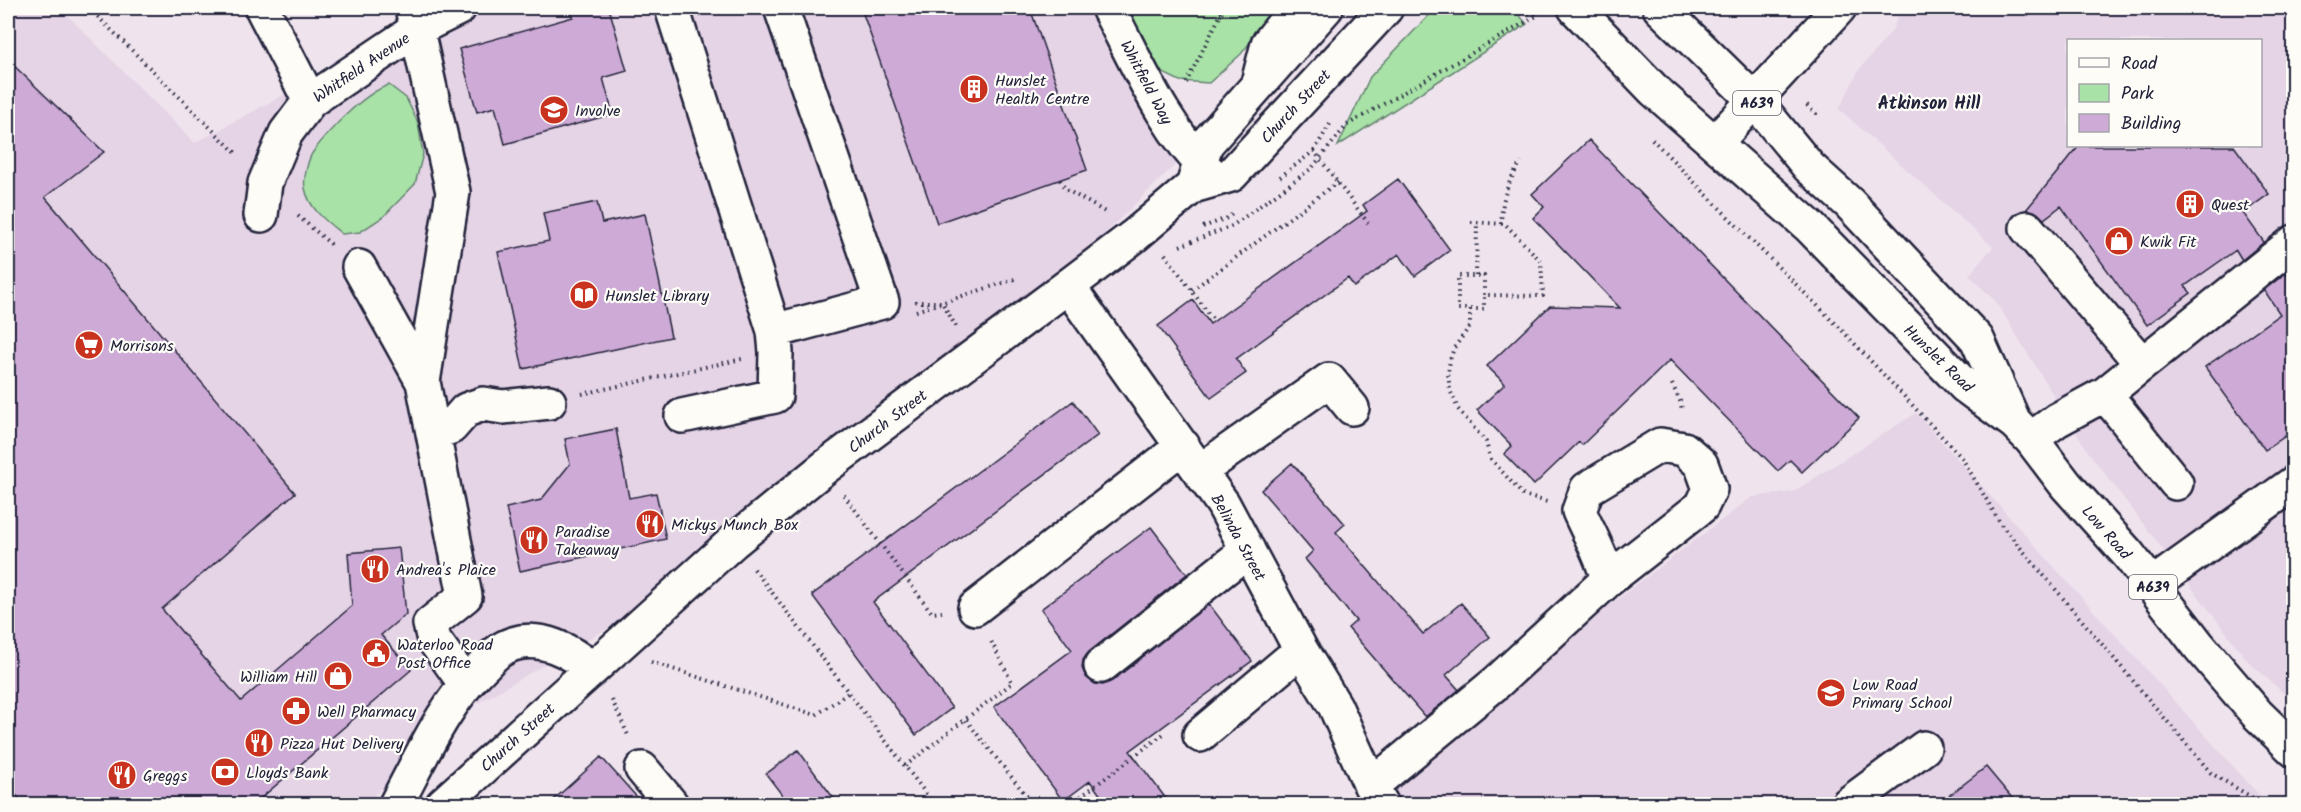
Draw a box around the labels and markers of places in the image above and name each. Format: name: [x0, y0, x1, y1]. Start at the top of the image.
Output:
place label: Hunslet Health Centre: [995, 69, 1090, 112]
building icon: Hunslet Health Centre: [958, 73, 990, 105]
school or university icon: Involve: [538, 94, 570, 126]
place label: Involve: [575, 99, 620, 124]
building icon: Quest: [2174, 188, 2206, 220]
place label: Quest: [2211, 193, 2250, 218]
shop icon: Kwik Fit: [2103, 225, 2135, 257]
place label: Kwik Fit: [2140, 230, 2197, 255]
library icon: Hunslet Library: [568, 279, 600, 311]
place label: Hunslet Library: [605, 284, 710, 309]
supermarket icon: Morrisons: [73, 329, 105, 361]
place label: Morrisons: [110, 334, 174, 359]
restaurant icon: Mickys Munch Box: [634, 508, 666, 540]
place label: Mickys Munch Box: [671, 513, 799, 538]
place label: Paradise Takeaway: [555, 520, 620, 563]
restaurant icon: Paradise Takeaway: [518, 524, 550, 556]
restaurant icon: Andrea's Plaice: [359, 553, 391, 585]
place label: Andrea's Plaice: [396, 558, 496, 583]
place label: Waterloo Road Post Office: [397, 633, 494, 676]
public building icon: Waterloo Road Post Office: [360, 637, 392, 669]
shop icon: William Hill: [322, 660, 354, 692]
place label: William Hill: [240, 665, 317, 690]
place label: Low Road Primary School: [1852, 673, 1952, 716]
school or university icon: Low Road Primary School: [1815, 677, 1847, 709]
pharmacy icon: Well Pharmacy: [280, 695, 312, 727]
place label: Well Pharmacy: [317, 700, 416, 725]
restaurant icon: Pizza Hut Delivery: [243, 727, 275, 759]
place label: Pizza Hut Delivery: [280, 732, 404, 757]
bank icon: Lloyds Bank: [209, 756, 241, 788]
restaurant icon: Greggs: [106, 759, 138, 791]
place label: Lloyds Bank: [246, 761, 329, 786]
place label: Greggs: [143, 764, 187, 789]

